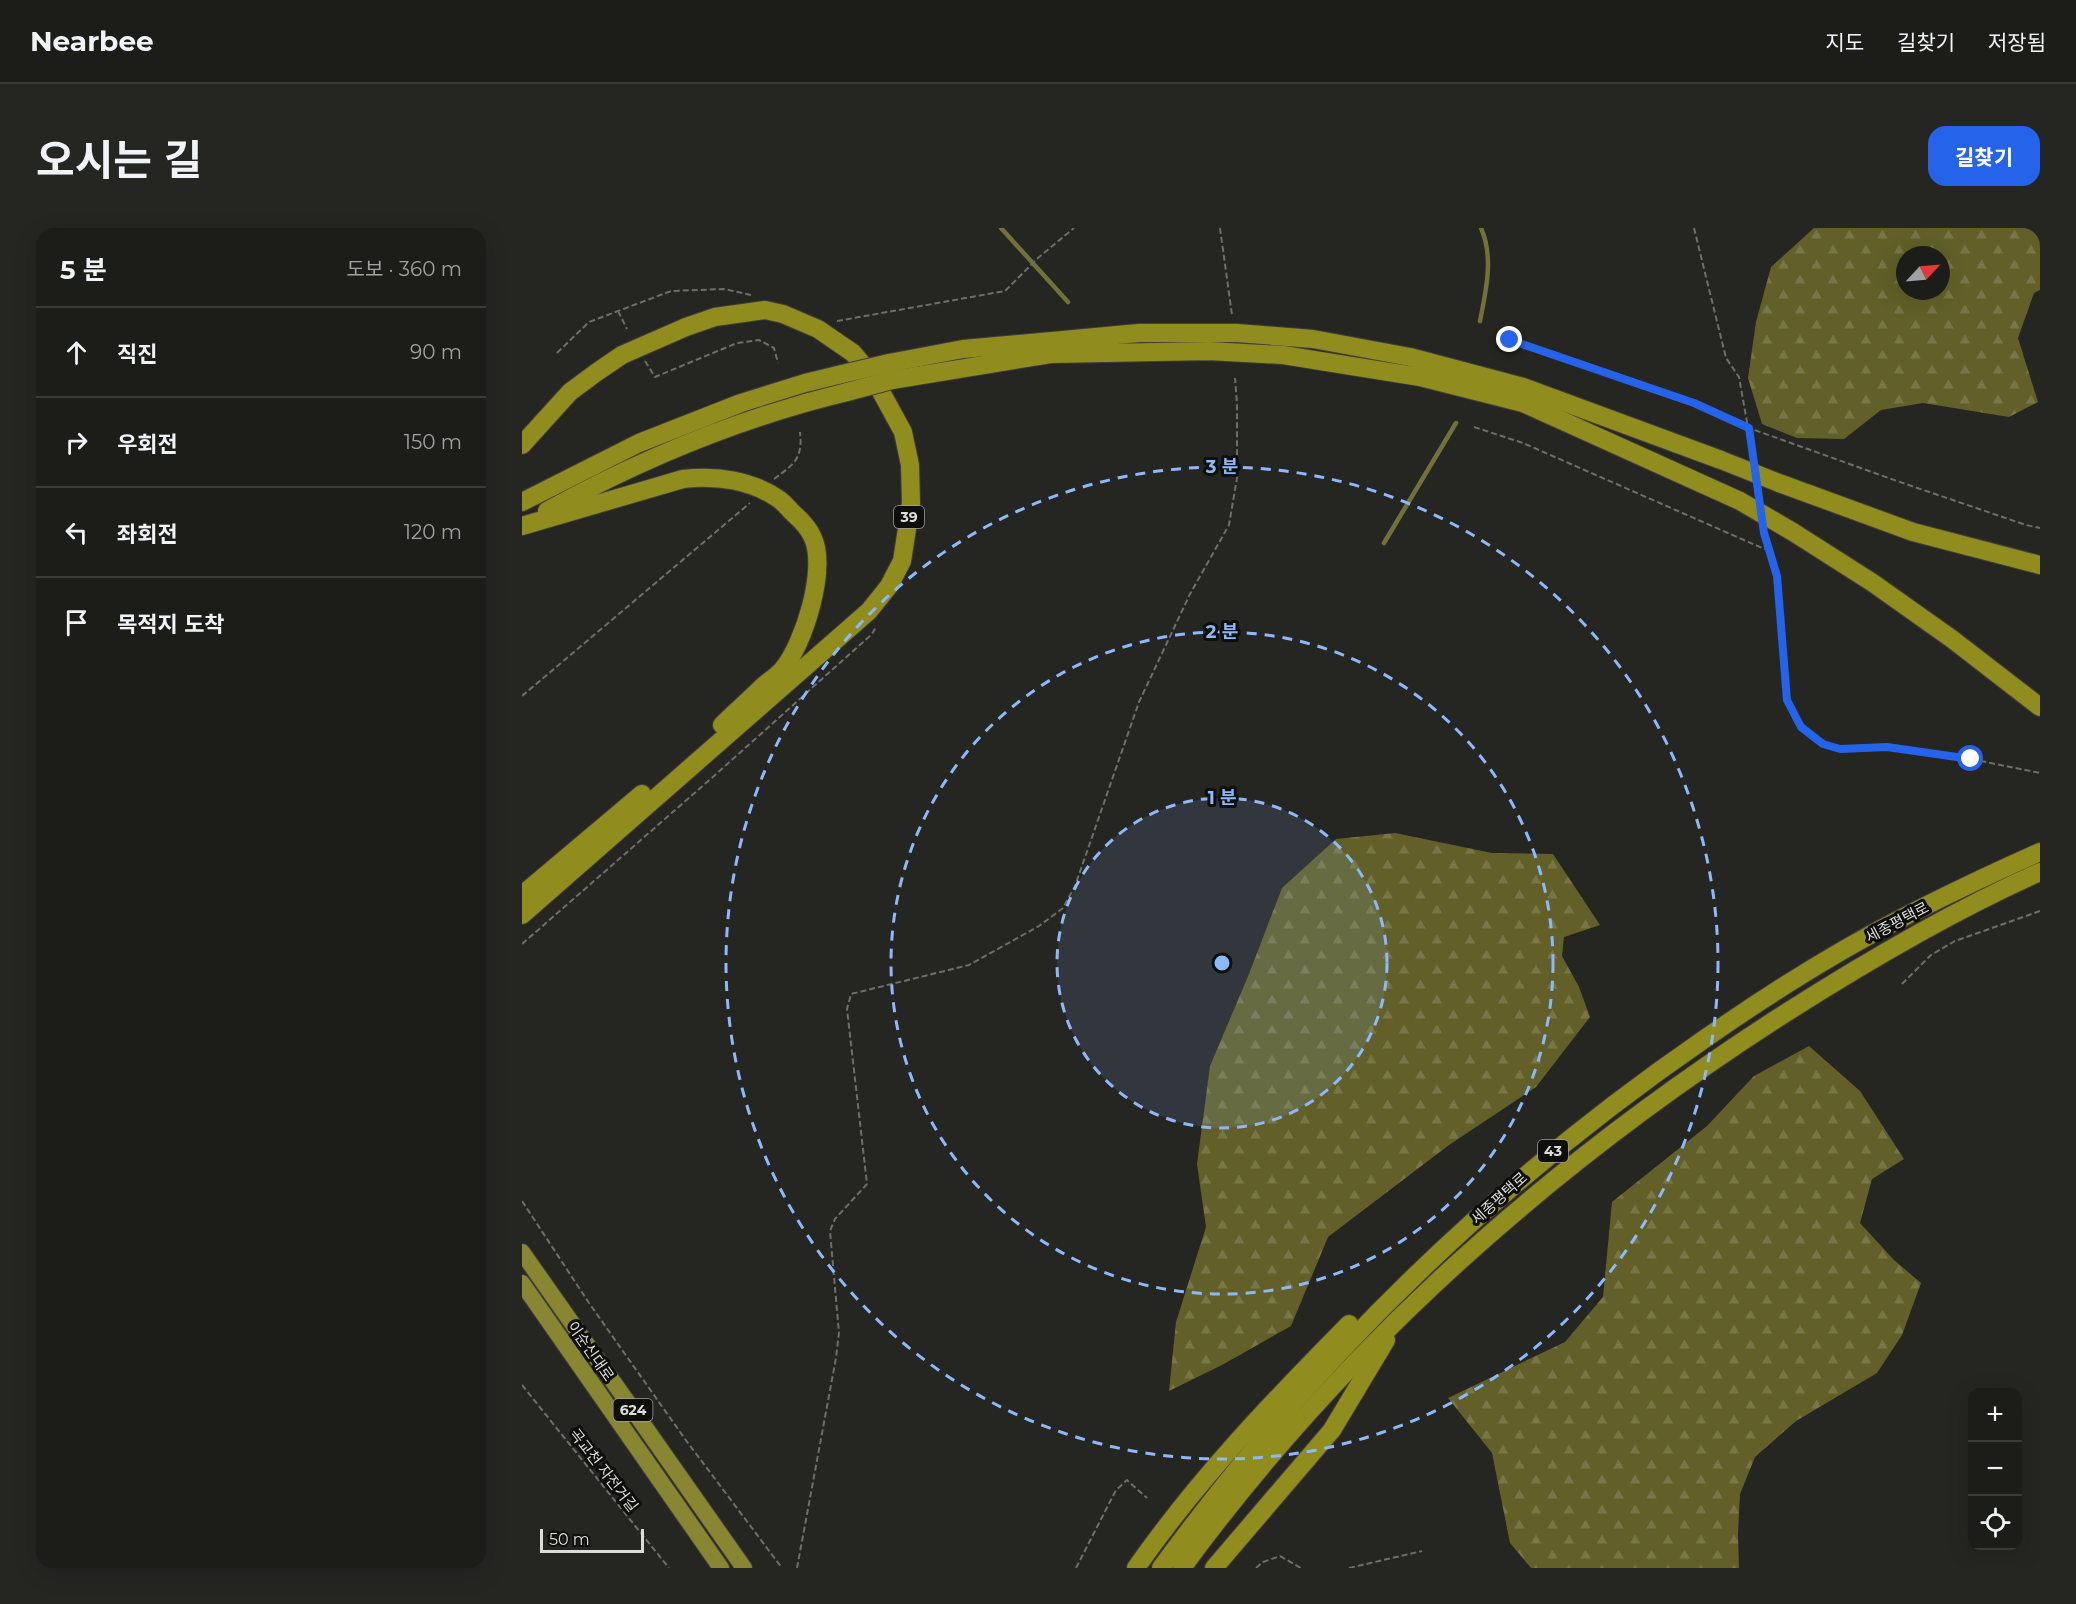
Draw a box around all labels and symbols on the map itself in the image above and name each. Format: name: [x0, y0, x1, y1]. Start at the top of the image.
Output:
north arrow: [1896, 246, 1950, 300]
route end: [1496, 326, 1522, 352]
text: 3 분: [1205, 456, 1239, 478]
road number: 39: [894, 506, 924, 528]
text: 2 분: [1206, 621, 1239, 643]
route start: [1957, 745, 1983, 771]
text: 1 분: [1208, 787, 1237, 809]
street label: 세종평택로: [1862, 897, 1932, 947]
centre of rings: [1212, 953, 1232, 973]
road number: 43: [1538, 1140, 1568, 1162]
street label: 세종평택로: [1467, 1168, 1531, 1228]
street label: 이순신대로: [563, 1317, 619, 1385]
road number: 624: [614, 1399, 652, 1421]
street label: 곡교천 자전거길: [566, 1425, 642, 1515]
scale bar: [540, 1526, 644, 1554]

